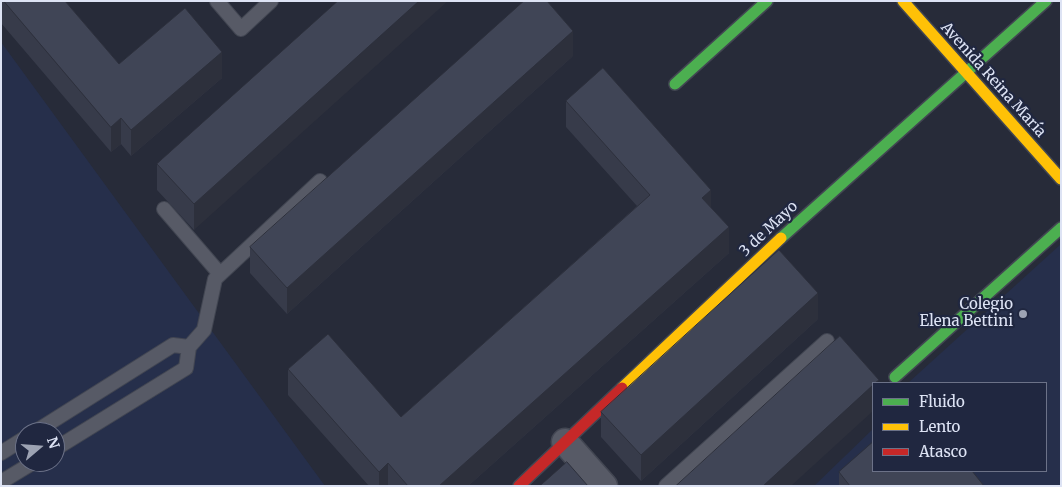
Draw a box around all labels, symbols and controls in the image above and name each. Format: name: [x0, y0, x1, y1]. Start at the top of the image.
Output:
street label: Avenida Reina María: [937, 19, 1049, 141]
street label: 3 de Mayo: [736, 198, 802, 260]
place label: Colegio Elena Bettini: [919, 296, 1013, 331]
marker: Colegio Elena Bettini: [1017, 308, 1029, 320]
legend: [872, 382, 1047, 472]
text: Fluido: [919, 392, 965, 411]
text: Lento: [919, 417, 960, 436]
north arrow: [15, 422, 65, 472]
text: N: [43, 435, 64, 451]
text: Atasco: [919, 442, 967, 461]

